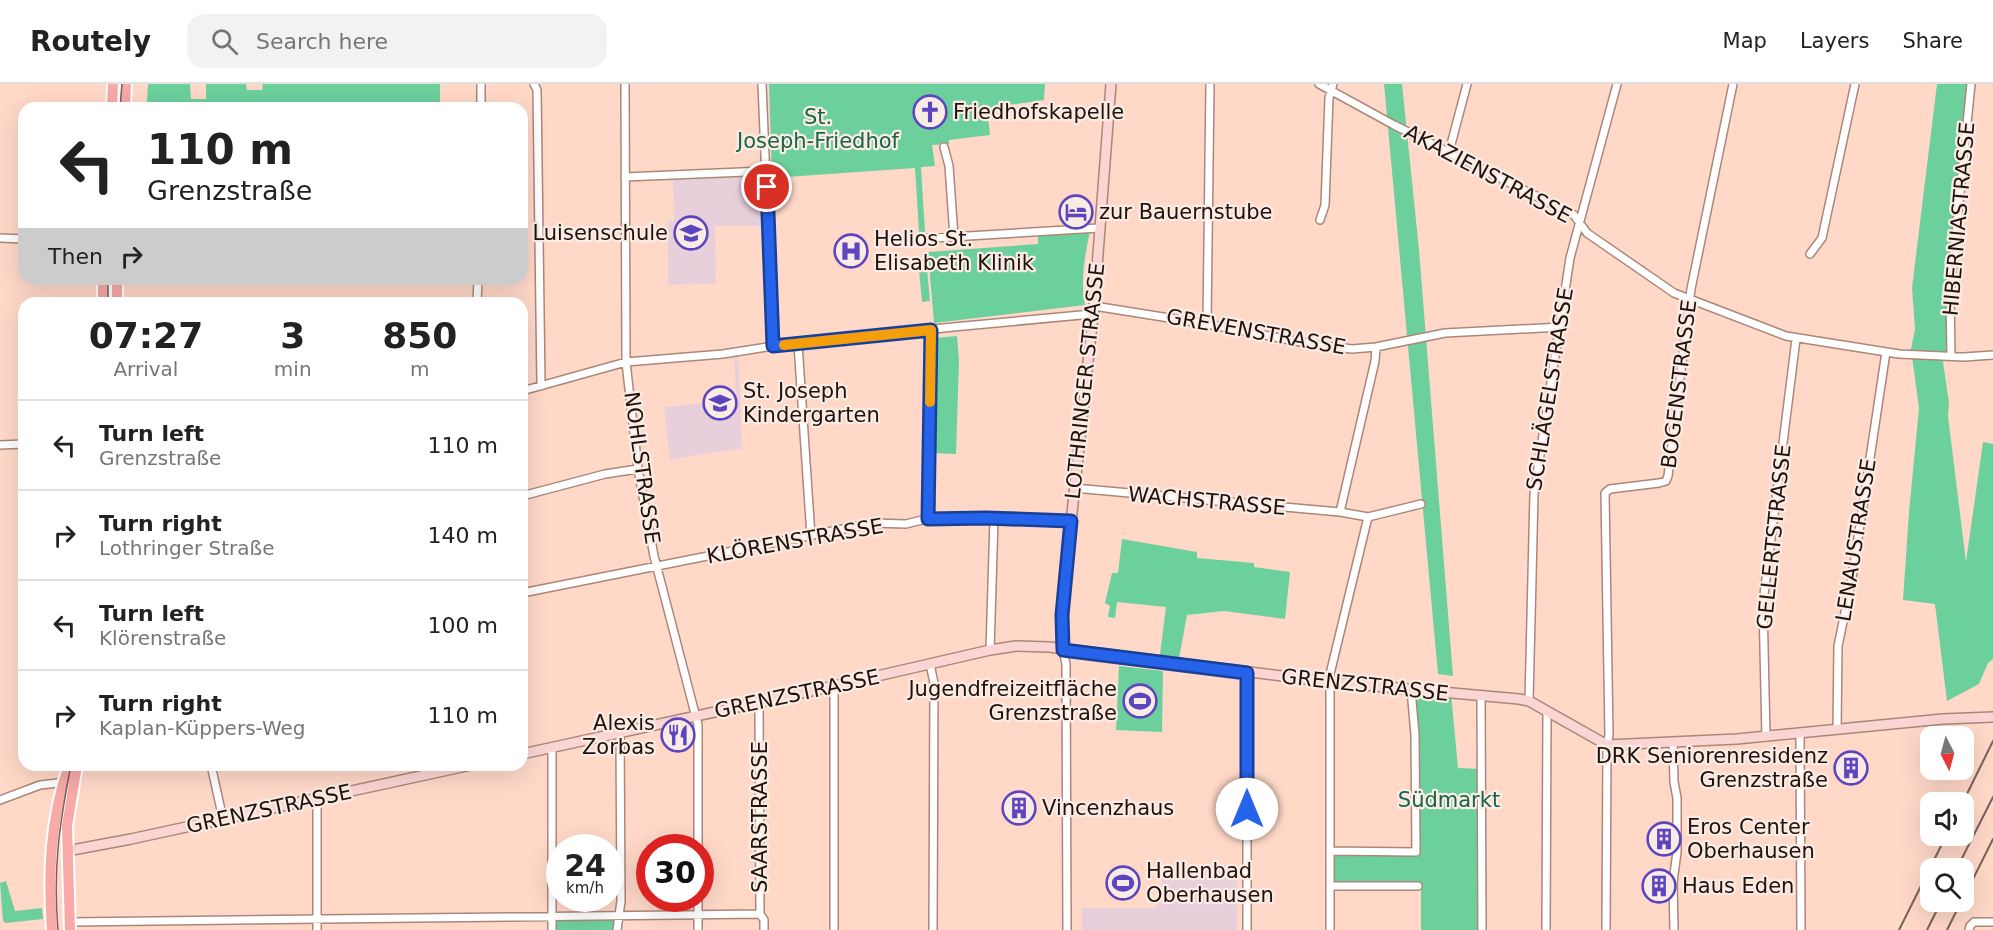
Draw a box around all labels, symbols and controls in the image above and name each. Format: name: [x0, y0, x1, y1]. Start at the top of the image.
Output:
search box: [187, 14, 607, 68]
text: Routely: [30, 25, 151, 58]
icon: search: [208, 25, 241, 58]
text: Search here: [256, 29, 388, 54]
text: Map: [1723, 29, 1767, 53]
text: Layers: [1800, 29, 1869, 53]
text: Share: [1902, 29, 1963, 53]
church icon: Friedhofskapelle: [912, 94, 948, 130]
place label: Friedhofskapelle: [953, 100, 1124, 124]
park label: St. Joseph-Friedhof: [735, 105, 900, 153]
street label: AKAZIENSTRASSE: [1400, 120, 1576, 228]
street label: HIBERNIASTRASSE: [1939, 121, 1979, 317]
text: 110 m: [147, 125, 293, 174]
icon: left: [48, 126, 126, 204]
pin: [741, 161, 792, 212]
icon: arrive: [750, 170, 783, 203]
text: Grenzstraße: [147, 175, 312, 206]
hotel icon: zur Bauernstube: [1058, 194, 1094, 230]
place label: zur Bauernstube: [1099, 200, 1272, 224]
school or university icon: Luisenschule: [673, 215, 709, 251]
place label: Luisenschule: [532, 221, 668, 245]
place label: Helios St. Elisabeth Klinik: [874, 227, 1035, 275]
hospital icon: Helios St. Elisabeth Klinik: [833, 233, 869, 269]
icon: right: [115, 240, 148, 273]
text: Then: [48, 244, 103, 269]
street label: LOTHRINGER STRASSE: [1061, 262, 1109, 500]
street label: SCHLÄGELSTRASSE: [1521, 286, 1578, 492]
street label: BOGENSTRASSE: [1657, 298, 1701, 470]
street label: GREVENSTRASSE: [1164, 304, 1348, 360]
text: 07:27: [89, 315, 203, 356]
text: 3: [280, 315, 305, 356]
text: 850: [382, 315, 457, 356]
text: Arrival: [113, 357, 178, 381]
text: min: [274, 357, 312, 381]
text: m: [410, 357, 430, 381]
place label: St. Joseph Kindergarten: [743, 379, 880, 427]
school or university icon: St. Joseph Kindergarten: [702, 385, 738, 421]
street label: NOHLSTRASSE: [619, 390, 665, 546]
text: Turn left: [99, 421, 204, 446]
icon: left: [48, 429, 81, 462]
text: 110 m: [428, 433, 498, 458]
street label: GELLERTSTRASSE: [1752, 443, 1796, 631]
text: Grenzstraße: [99, 446, 221, 470]
street label: LENAUSTRASSE: [1831, 457, 1881, 623]
street label: WACHSTRASSE: [1127, 482, 1287, 520]
text: Turn right: [99, 511, 222, 536]
street label: KLÖRENSTRASSE: [705, 513, 885, 568]
icon: right: [48, 519, 81, 552]
text: 140 m: [428, 523, 498, 548]
text: Lothringer Straße: [99, 536, 275, 560]
text: Turn left: [99, 601, 204, 626]
icon: left: [48, 609, 81, 642]
text: 100 m: [428, 613, 498, 638]
text: Klörenstraße: [99, 626, 226, 650]
street label: GRENZSTRASSE: [1280, 664, 1450, 706]
street label: GRENZSTRASSE: [712, 665, 882, 723]
place label: Jugendfreizeitfläche Grenzstraße: [906, 677, 1117, 725]
sports icon: Jugendfreizeitfläche Grenzstraße: [1122, 683, 1158, 719]
text: Turn right: [99, 691, 222, 716]
icon: right: [48, 699, 81, 732]
text: 110 m: [428, 703, 498, 728]
place label: Alexis Zorbas: [582, 711, 655, 759]
text: Kaplan-Küppers-Weg: [99, 716, 306, 740]
restaurant icon: Alexis Zorbas: [660, 717, 696, 753]
north arrow: [1920, 726, 1974, 780]
map controls: [1920, 726, 1974, 912]
street label: SAARSTRASSE: [748, 741, 772, 893]
place label: DRK Seniorenresidenz Grenzstraße: [1596, 744, 1828, 792]
building icon: DRK Seniorenresidenz Grenzstraße: [1833, 750, 1869, 786]
position arrow: [1215, 777, 1279, 841]
street label: GRENZSTRASSE: [184, 780, 354, 838]
park label: Südmarkt: [1398, 788, 1500, 812]
building icon: Vincenzhaus: [1001, 790, 1037, 826]
button: sound: [1920, 792, 1974, 846]
place label: Vincenzhaus: [1042, 796, 1174, 820]
place label: Eros Center Oberhausen: [1687, 815, 1815, 863]
building icon: Eros Center Oberhausen: [1646, 821, 1682, 857]
speed limit sign: 30: [636, 834, 714, 912]
text: 24: [564, 848, 606, 883]
button: search: [1920, 858, 1974, 912]
place label: Hallenbad Oberhausen: [1146, 859, 1274, 907]
sports icon: Hallenbad Oberhausen: [1105, 865, 1141, 901]
building icon: Haus Eden: [1641, 868, 1677, 904]
place label: Haus Eden: [1682, 874, 1794, 898]
text: km/h: [566, 879, 604, 897]

